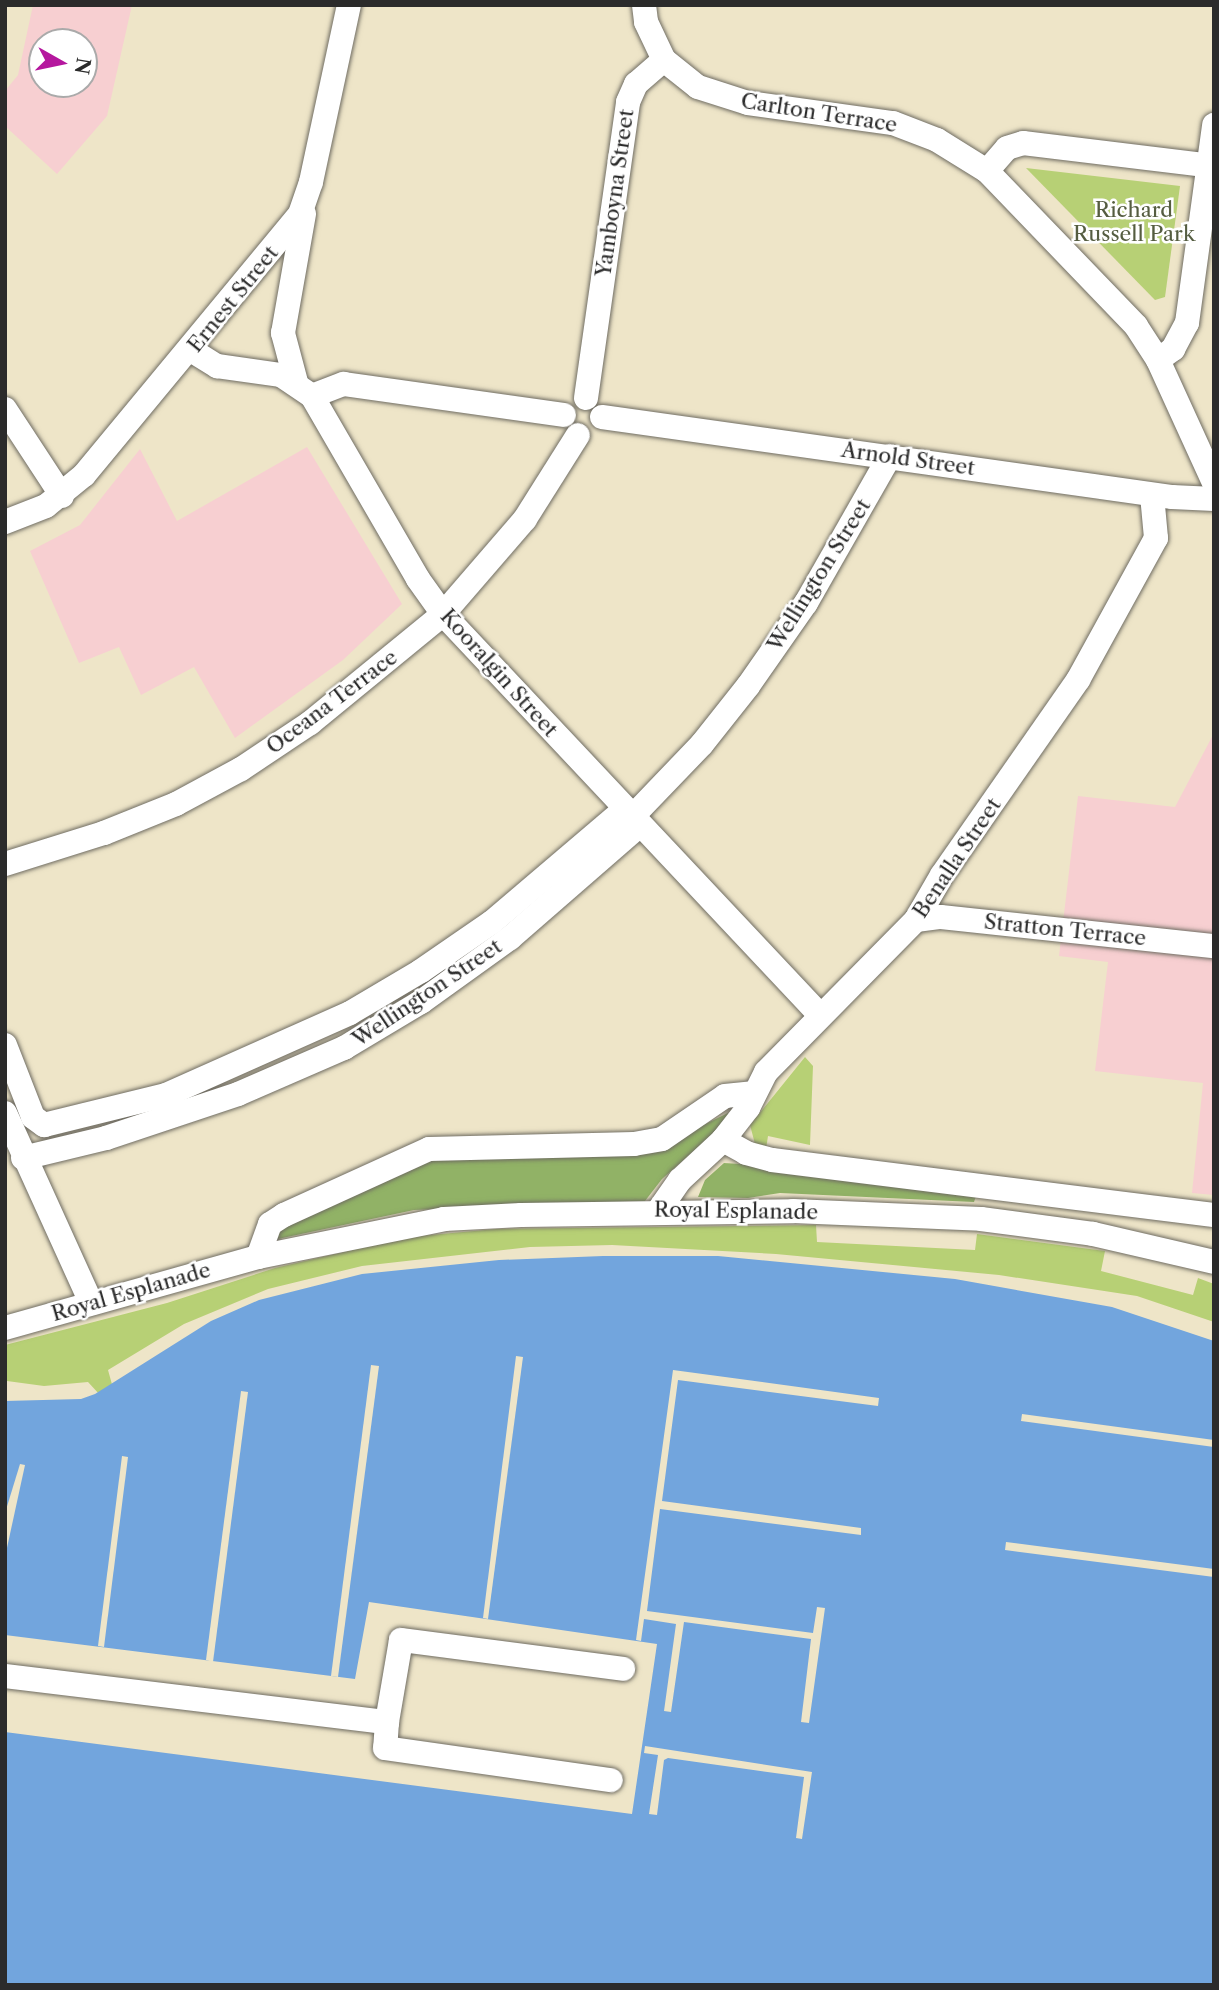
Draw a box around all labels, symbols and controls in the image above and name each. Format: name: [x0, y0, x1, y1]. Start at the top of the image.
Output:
north arrow: [28, 28, 98, 98]
text: N: [70, 56, 95, 76]
street label: Carlton Terrace: [739, 88, 899, 138]
street label: Yamboyna Street: [591, 107, 639, 279]
park label: Richard Russell Park: [1073, 197, 1195, 247]
street label: Ernest Street: [182, 241, 284, 357]
street label: Arnold Street: [840, 437, 976, 481]
street label: Wellington Street: [762, 494, 876, 656]
street label: Kooralgin Street: [435, 604, 563, 742]
street label: Oceana Terrace: [261, 644, 403, 760]
street label: Benalla Street: [908, 793, 1006, 923]
street label: Stratton Terrace: [983, 909, 1147, 951]
street label: Wellington Street: [348, 934, 506, 1052]
street label: Royal Esplanade: [654, 1197, 818, 1225]
street label: Royal Esplanade: [49, 1257, 213, 1327]

